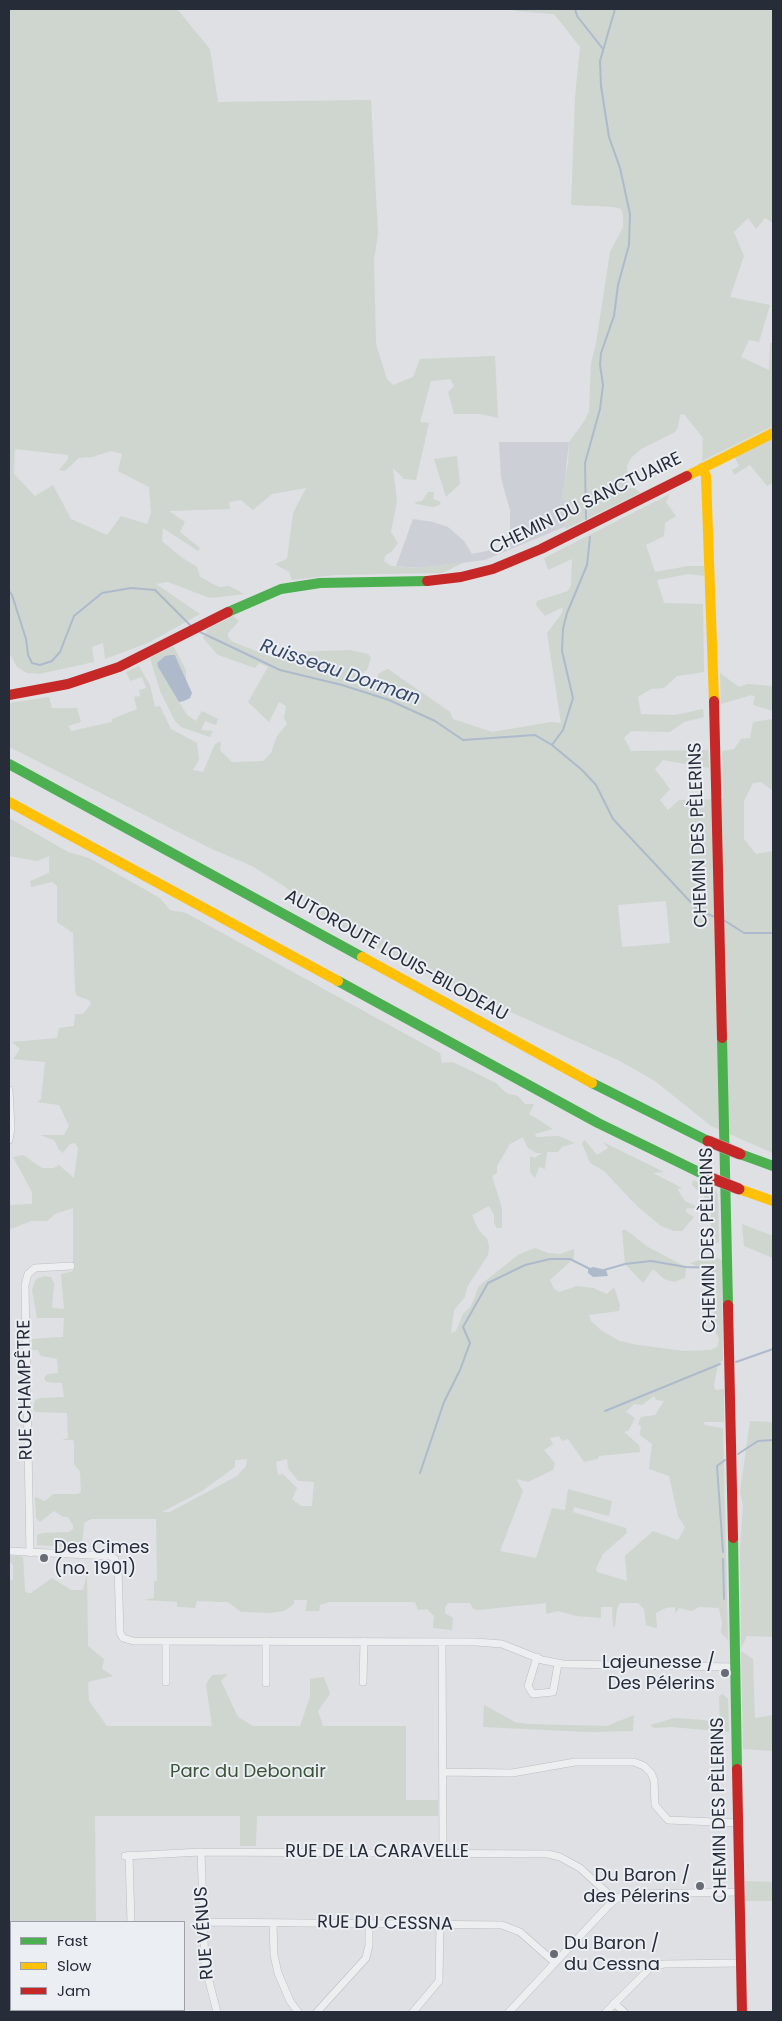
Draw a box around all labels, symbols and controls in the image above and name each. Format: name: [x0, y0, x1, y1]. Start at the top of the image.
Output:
street label: CHEMIN DU SANCTUAIRE: [487, 448, 685, 560]
water label: Ruisseau Dorman: [257, 635, 423, 711]
street label: CHEMIN DES PÈLERINS: [685, 742, 713, 928]
street label: AUTOROUTE LOUIS-BILODEAU: [281, 886, 511, 1026]
street label: CHEMIN DES PÈLERINS: [697, 1147, 721, 1333]
street label: RUE CHAMPÊTRE: [14, 1319, 38, 1461]
place label: Des Cimes (no. 1901): [54, 1537, 150, 1580]
marker: Des Cimes (no. 1901): [38, 1552, 50, 1564]
place label: Lajeunesse / Des Pélerins: [602, 1652, 715, 1695]
marker: Lajeunesse / Des Pélerins: [719, 1667, 731, 1679]
street label: CHEMIN DES PÈLERINS: [708, 1717, 732, 1903]
park label: Parc du Debonair: [170, 1761, 326, 1783]
street label: RUE DE LA CARAVELLE: [285, 1841, 469, 1863]
place label: Du Baron / des Pélerins: [583, 1865, 690, 1908]
marker: Du Baron / des Pélerins: [694, 1880, 706, 1892]
street label: RUE VÉNUS: [191, 1885, 219, 1981]
street label: RUE DU CESSNA: [317, 1912, 453, 1936]
legend: [10, 1921, 185, 2011]
text: Fast: [57, 1930, 88, 1951]
place label: Du Baron / du Cessna: [564, 1933, 660, 1976]
marker: Du Baron / du Cessna: [548, 1948, 560, 1960]
text: Slow: [57, 1955, 91, 1976]
text: Jam: [57, 1980, 91, 2001]

